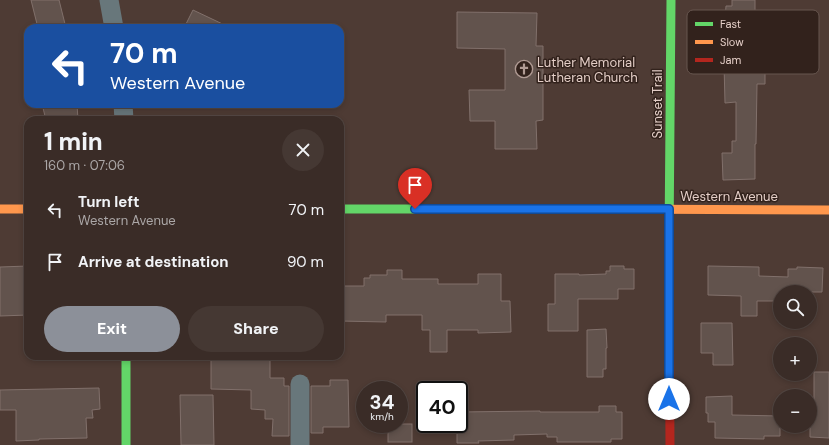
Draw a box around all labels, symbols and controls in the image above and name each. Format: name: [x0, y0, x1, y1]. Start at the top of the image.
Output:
legend: [687, 10, 819, 74]
text: Fast: [720, 17, 741, 31]
text: 70 m: [110, 35, 178, 72]
text: Slow: [720, 35, 744, 49]
icon: left: [44, 40, 96, 92]
text: Jam: [720, 53, 741, 67]
place label: Luther Memorial Lutheran Church: [537, 54, 638, 86]
church icon: Luther Memorial Lutheran Church: [514, 59, 534, 79]
street label: Sunset Trail: [649, 69, 666, 139]
text: Western Avenue: [110, 71, 245, 95]
text: 1 min: [44, 126, 103, 157]
button: close: [282, 129, 324, 171]
text: 160 m · 07:06: [44, 157, 125, 174]
pin: [398, 168, 432, 209]
icon: arrive: [404, 174, 426, 196]
street label: Western Avenue: [680, 188, 778, 205]
text: Turn left: [78, 192, 139, 212]
icon: left: [44, 199, 66, 221]
text: 70 m: [289, 200, 324, 220]
text: Western Avenue: [78, 212, 176, 229]
icon: arrive: [44, 251, 66, 273]
text: Arrive at destination: [78, 252, 229, 272]
text: 90 m: [287, 252, 324, 272]
map controls: [773, 285, 817, 433]
button: search: [773, 285, 817, 329]
button: Exit: [44, 306, 180, 352]
button: Share: [188, 306, 324, 352]
button: +: [773, 337, 817, 381]
position arrow: [648, 378, 690, 420]
speed limit sign: 40: [416, 381, 468, 433]
text: 34: [369, 389, 395, 415]
button: −: [773, 389, 817, 433]
text: km/h: [370, 410, 394, 423]

